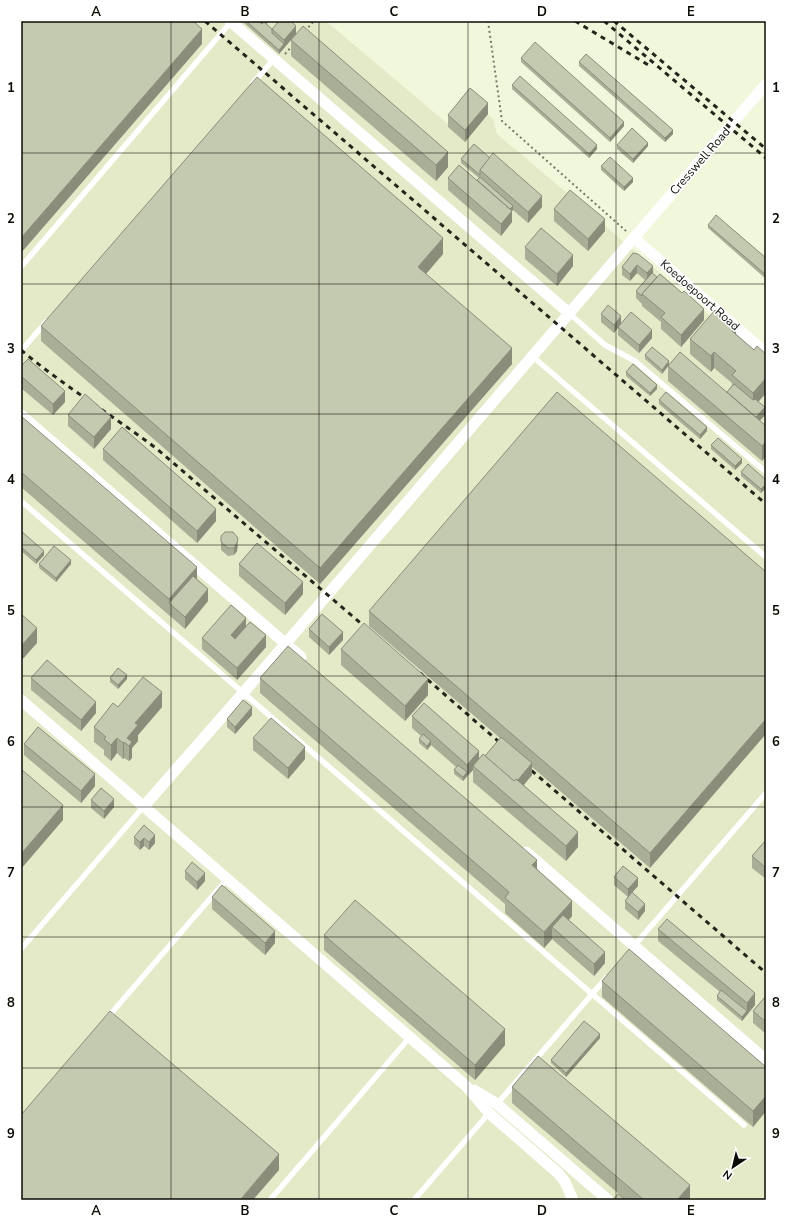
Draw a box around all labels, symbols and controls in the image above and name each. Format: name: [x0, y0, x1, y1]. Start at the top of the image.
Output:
text: A: [91, 3, 101, 21]
text: B: [241, 3, 250, 21]
text: C: [390, 3, 399, 21]
text: D: [537, 3, 547, 21]
text: E: [687, 3, 695, 21]
text: 1: [7, 79, 15, 97]
text: 1: [772, 79, 780, 97]
street label: Cresswell Road: [666, 124, 734, 198]
text: 2: [7, 210, 15, 228]
text: 2: [772, 210, 780, 228]
street label: Koedoepoort Road: [657, 256, 743, 334]
text: 3: [7, 340, 15, 358]
text: 3: [772, 340, 780, 358]
text: 4: [7, 471, 15, 489]
text: 4: [772, 471, 780, 489]
text: 5: [7, 602, 15, 620]
text: 5: [772, 602, 780, 620]
text: 6: [7, 733, 15, 751]
text: 6: [772, 733, 780, 751]
text: 7: [7, 864, 15, 882]
text: 7: [772, 864, 780, 882]
text: 8: [7, 994, 15, 1012]
text: 8: [772, 994, 780, 1012]
text: 9: [7, 1125, 15, 1143]
text: 9: [772, 1125, 780, 1143]
north arrow: [713, 1147, 753, 1187]
text: N: [720, 1166, 735, 1183]
text: A: [91, 1202, 101, 1220]
text: B: [241, 1202, 250, 1220]
text: C: [390, 1202, 399, 1220]
text: D: [537, 1202, 547, 1220]
text: E: [687, 1202, 695, 1220]

